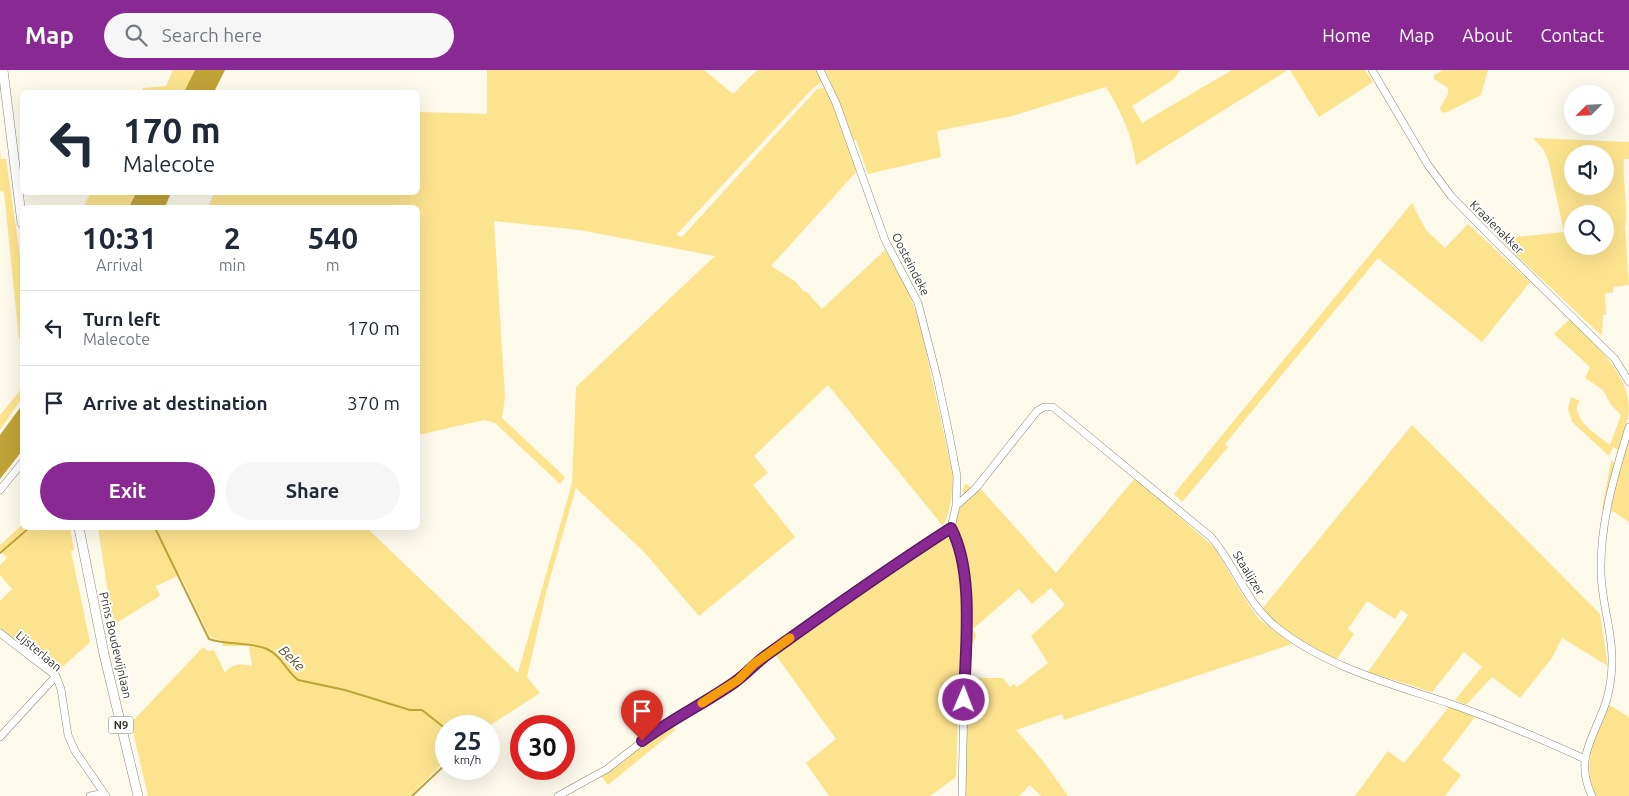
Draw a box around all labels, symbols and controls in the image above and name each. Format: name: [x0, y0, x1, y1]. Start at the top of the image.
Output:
search box: [104, 13, 454, 58]
icon: search: [122, 21, 150, 49]
text: Map: [25, 22, 74, 49]
text: Search here: [162, 24, 262, 46]
text: Home: [1322, 25, 1371, 45]
text: Map: [1399, 25, 1434, 45]
text: About: [1462, 25, 1512, 45]
text: Contact: [1540, 25, 1604, 45]
north arrow: [1564, 85, 1614, 135]
map controls: [1564, 85, 1614, 255]
icon: left: [40, 110, 105, 175]
text: 170 m: [123, 110, 221, 150]
button: sound: [1564, 145, 1614, 195]
text: Malecote: [123, 151, 215, 176]
street label: Kraaienakker: [1468, 198, 1527, 257]
button: search: [1564, 205, 1614, 255]
text: 10:31: [82, 221, 157, 255]
text: 2: [224, 221, 241, 255]
text: 540: [307, 221, 358, 255]
street label: Oosteindeke: [890, 230, 932, 298]
text: Arrival: [96, 256, 143, 274]
text: min: [219, 256, 246, 274]
text: m: [326, 256, 340, 274]
text: Turn left: [83, 308, 161, 330]
icon: left: [40, 314, 68, 342]
text: 170 m: [347, 317, 400, 339]
text: Malecote: [83, 330, 150, 348]
icon: arrive: [40, 389, 68, 417]
text: Arrive at destination: [83, 392, 268, 414]
text: 370 m: [347, 392, 400, 414]
button: Exit: [40, 462, 215, 520]
button: Share: [225, 462, 400, 520]
street label: Staalijzer: [1231, 549, 1267, 598]
street label: Prins Boudewijnlaan: [97, 590, 135, 700]
street label: Lijsterlaan: [14, 628, 64, 674]
water label: Beke: [276, 642, 308, 674]
position arrow: [937, 673, 989, 725]
pin: [621, 690, 663, 741]
icon: arrive: [628, 697, 656, 725]
speed limit sign: 30: [510, 715, 575, 780]
road number: N9: [108, 716, 134, 734]
text: 25: [453, 727, 482, 755]
text: km/h: [454, 753, 481, 766]

